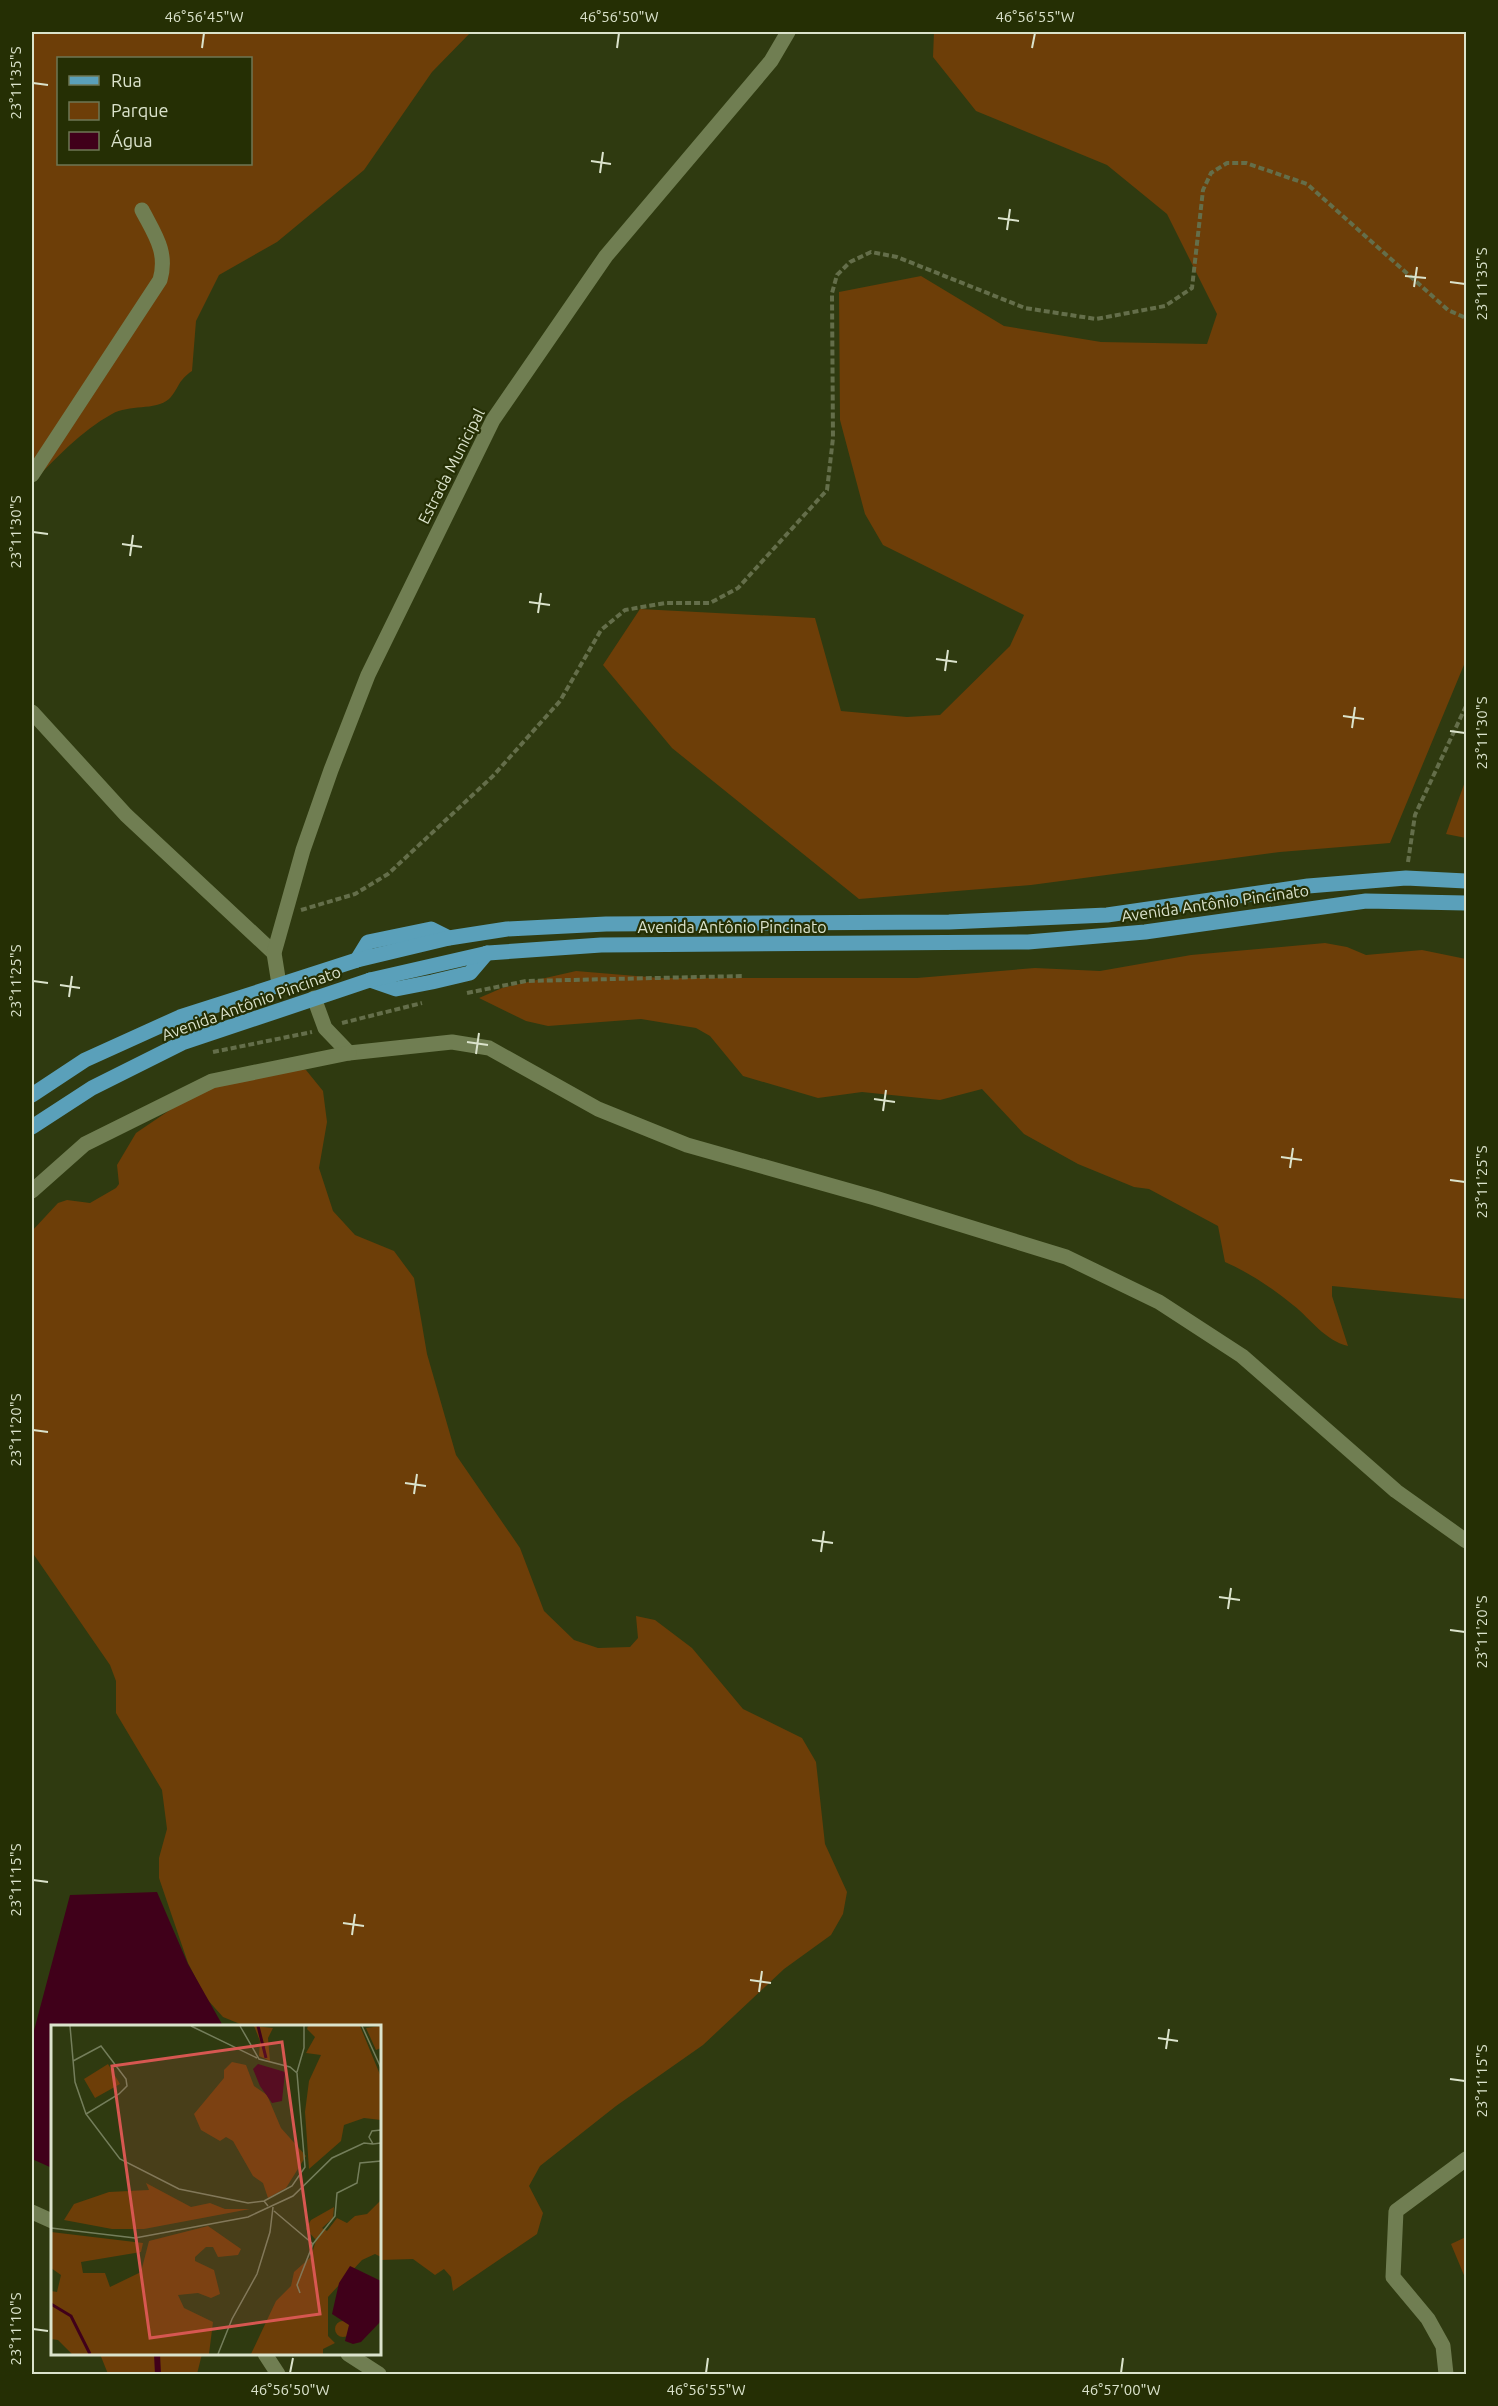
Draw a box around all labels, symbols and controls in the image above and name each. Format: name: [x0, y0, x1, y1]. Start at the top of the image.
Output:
text: 46°56'45"W: [164, 8, 244, 25]
text: 46°56'50"W: [579, 8, 659, 25]
text: 46°56'55"W: [995, 8, 1075, 25]
text: 23°11'35"S: [7, 46, 24, 120]
legend: [57, 57, 252, 165]
text: Rua: [111, 70, 142, 90]
text: Parque: [111, 100, 168, 120]
text: Água: [111, 129, 153, 150]
text: 23°11'35"S: [1473, 247, 1490, 321]
street label: Estrada Municipal: [414, 405, 488, 527]
text: 23°11'30"S: [7, 495, 24, 569]
text: 23°11'30"S: [1473, 696, 1490, 770]
street label: Avenida Antônio Pincinato: [1120, 881, 1310, 925]
street label: Avenida Antônio Pincinato: [637, 918, 827, 936]
text: 23°11'25"S: [7, 944, 24, 1018]
street label: Avenida Antônio Pincinato: [159, 962, 343, 1044]
text: 23°11'25"S: [1473, 1145, 1490, 1219]
text: 23°11'20"S: [7, 1393, 24, 1467]
text: 23°11'20"S: [1473, 1595, 1490, 1669]
text: 23°11'15"S: [7, 1843, 24, 1917]
inset map: [51, 2025, 381, 2355]
text: 23°11'15"S: [1473, 2044, 1490, 2118]
text: 23°11'10"S: [7, 2292, 24, 2366]
text: 46°56'50"W: [250, 2381, 330, 2398]
text: 46°56'55"W: [666, 2381, 746, 2398]
text: 46°57'00"W: [1081, 2381, 1161, 2398]

